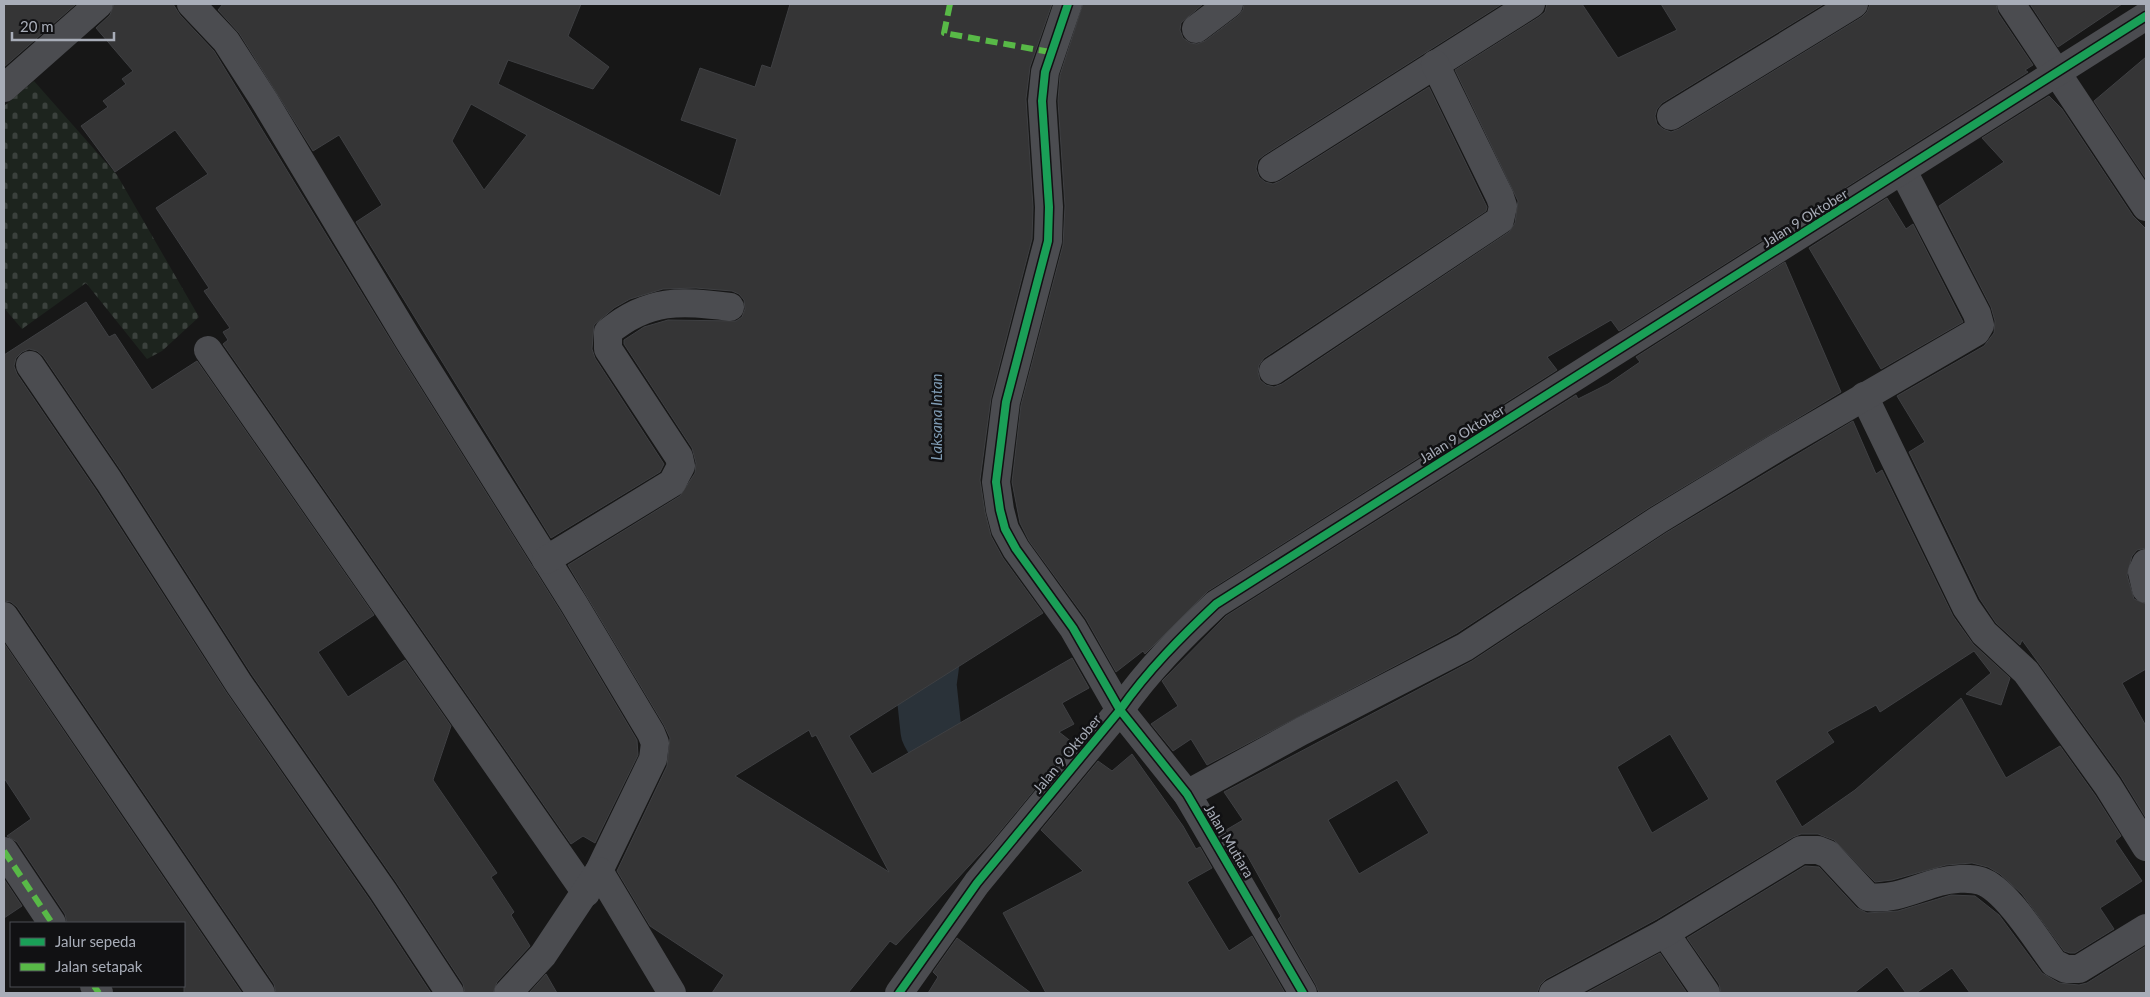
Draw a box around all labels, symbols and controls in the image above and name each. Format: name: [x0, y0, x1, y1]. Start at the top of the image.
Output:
scale bar: [12, 10, 115, 42]
text: 20 m: [20, 17, 54, 35]
street label: Jalan 9 Oktober: [1759, 185, 1851, 251]
water label: Laksana Intan: [927, 373, 945, 460]
street label: Jalan 9 Oktober: [1416, 401, 1508, 467]
street label: Jalan 9 Oktober: [1029, 711, 1104, 796]
street label: Jalan Mutiara: [1201, 801, 1258, 880]
legend: [10, 922, 185, 987]
text: Jalur sepeda: [55, 932, 136, 950]
text: Jalan setapak: [55, 957, 143, 975]

